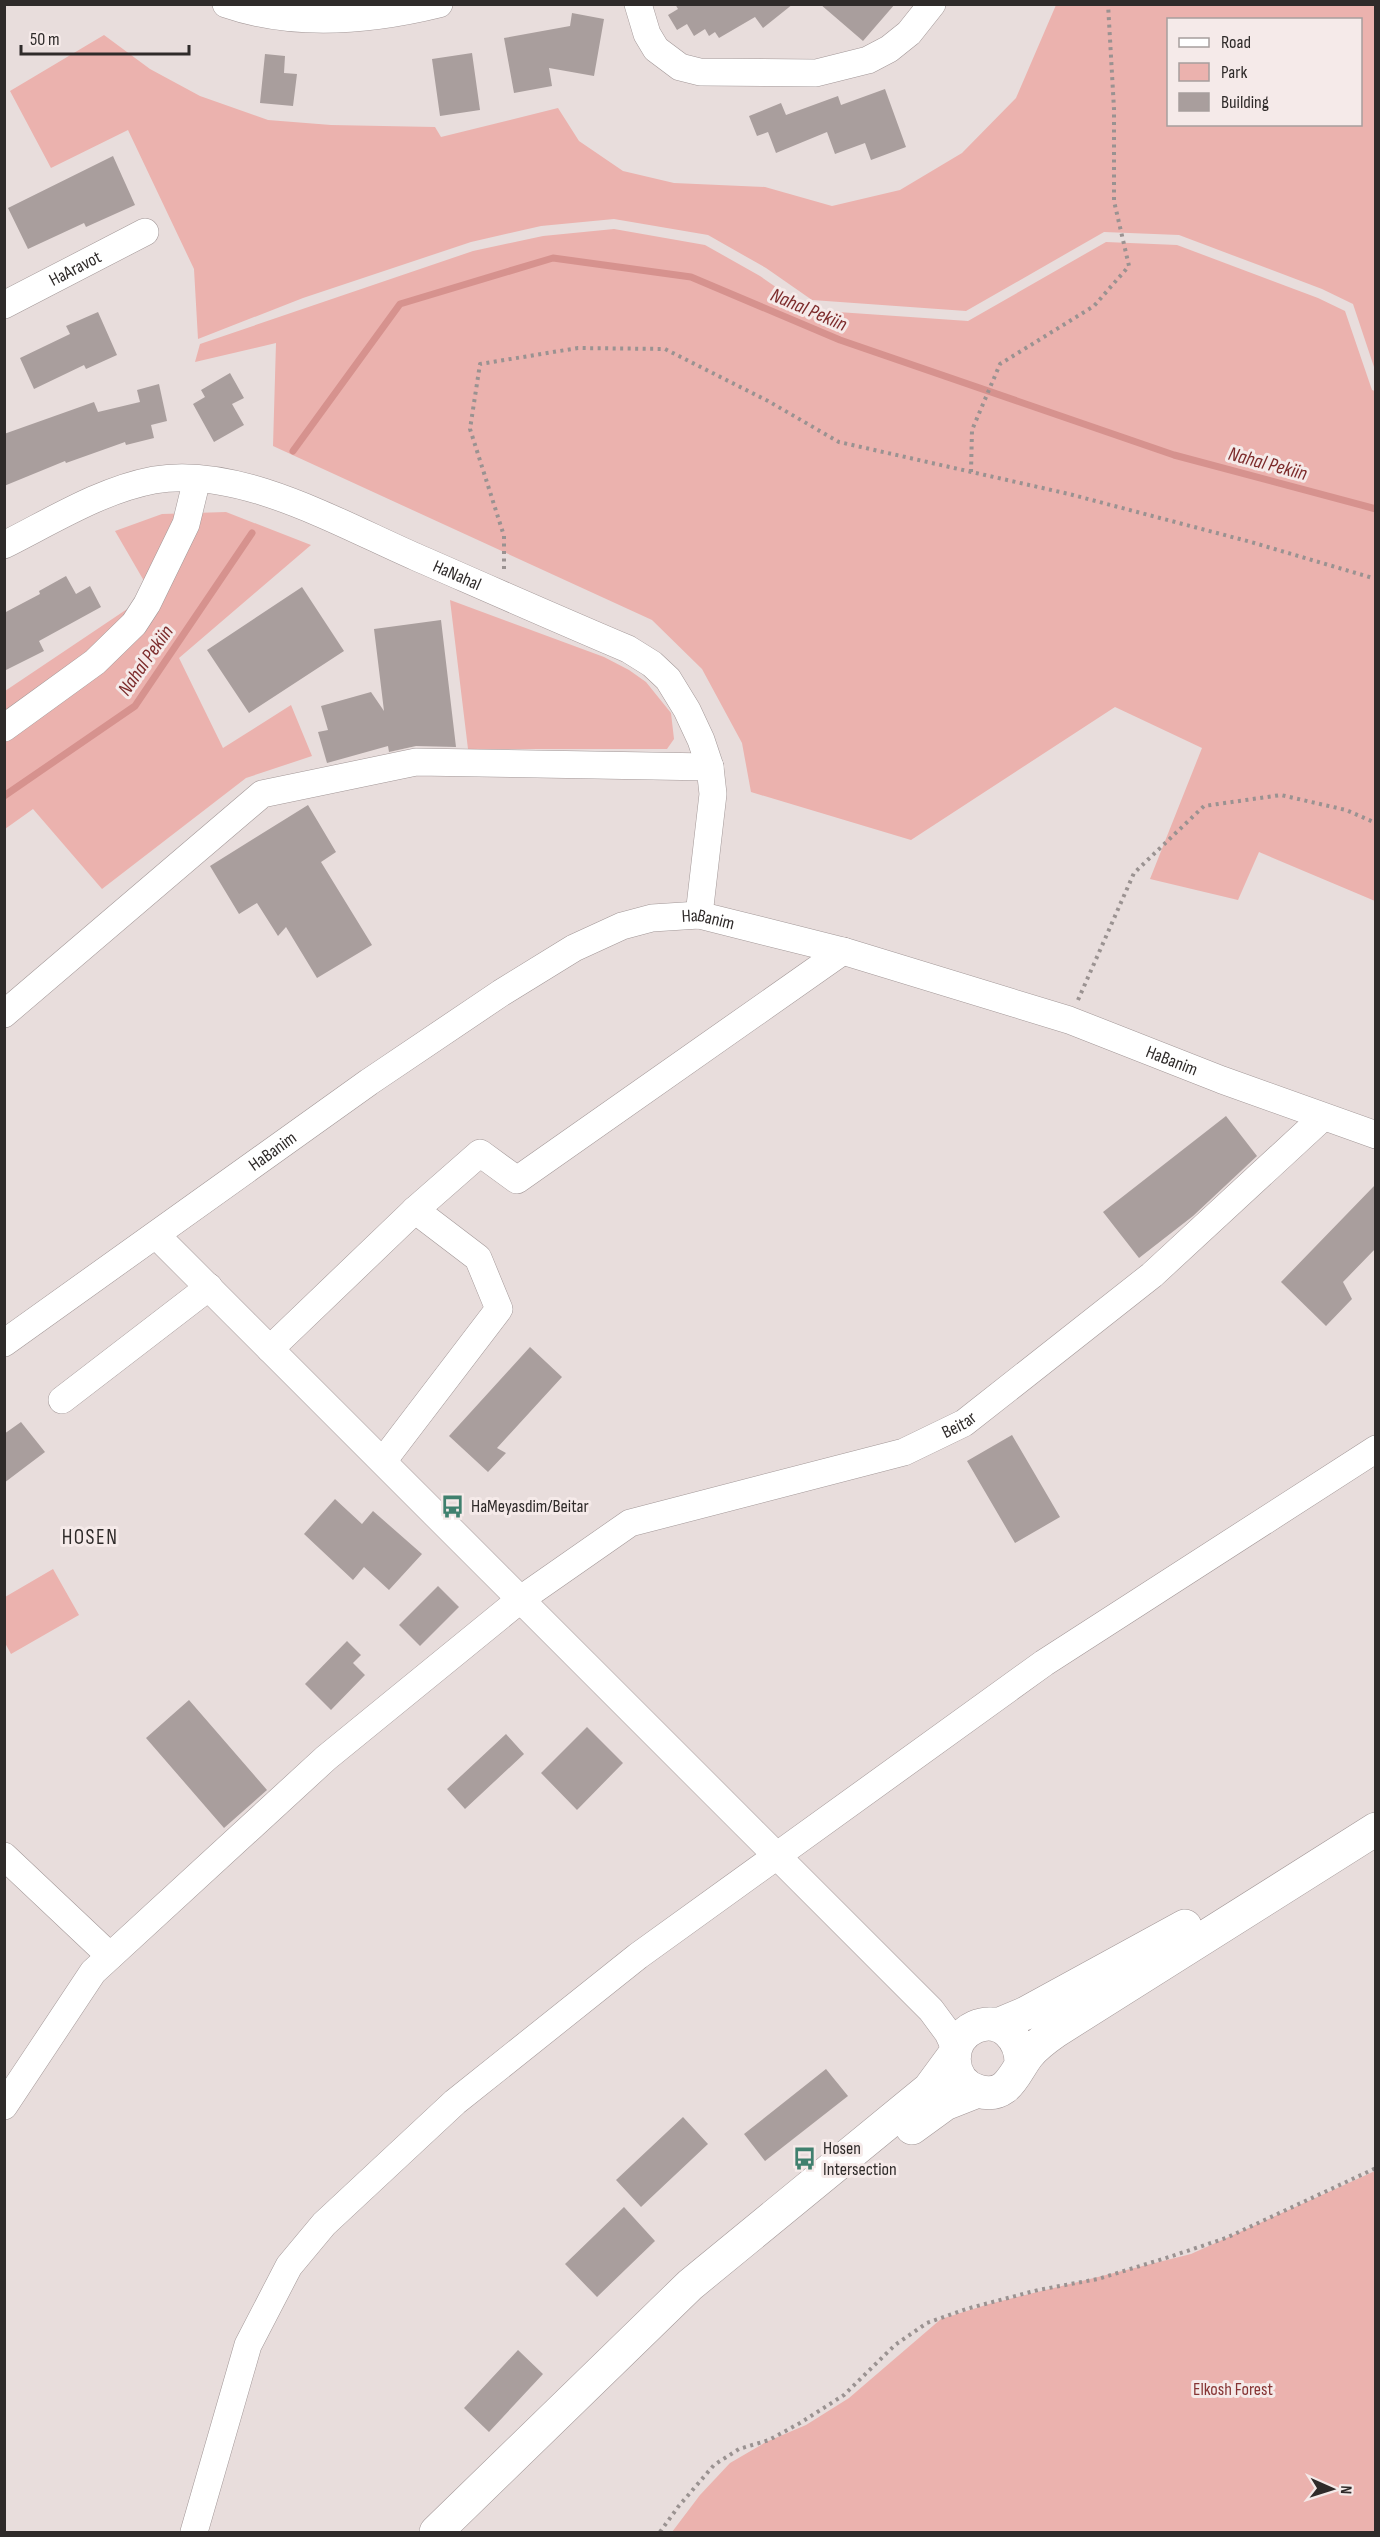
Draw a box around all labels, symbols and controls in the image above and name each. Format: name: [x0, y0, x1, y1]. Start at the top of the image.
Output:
scale bar: [21, 18, 189, 56]
legend: [1167, 18, 1362, 126]
text: 50 m: [30, 29, 60, 50]
text: Road: [1221, 32, 1251, 53]
text: Park: [1221, 62, 1247, 83]
text: Building: [1221, 92, 1269, 113]
street label: HaAravot: [46, 246, 105, 291]
water label: Nahal Pekiin: [767, 283, 850, 337]
water label: Nahal Pekiin: [1226, 442, 1310, 486]
street label: HaNahal: [430, 556, 484, 595]
water label: Nahal Pekiin: [113, 621, 179, 700]
street label: HaBanim: [681, 905, 737, 934]
street label: HaBanim: [1143, 1041, 1201, 1080]
street label: HaBanim: [245, 1127, 301, 1176]
street label: Beitar: [939, 1407, 981, 1443]
bus stop icon: HaMeyasdim/Beitar: [440, 1493, 466, 1519]
place label: HaMeyasdim/Beitar: [471, 1496, 589, 1517]
district label: HOSEN: [62, 1525, 118, 1550]
place label: Hosen Intersection: [823, 2138, 897, 2180]
bus stop icon: Hosen Intersection: [792, 2145, 818, 2171]
park label: Elkosh Forest: [1193, 2379, 1273, 2400]
north arrow: [1302, 2459, 1362, 2519]
text: N: [1336, 2485, 1355, 2494]

